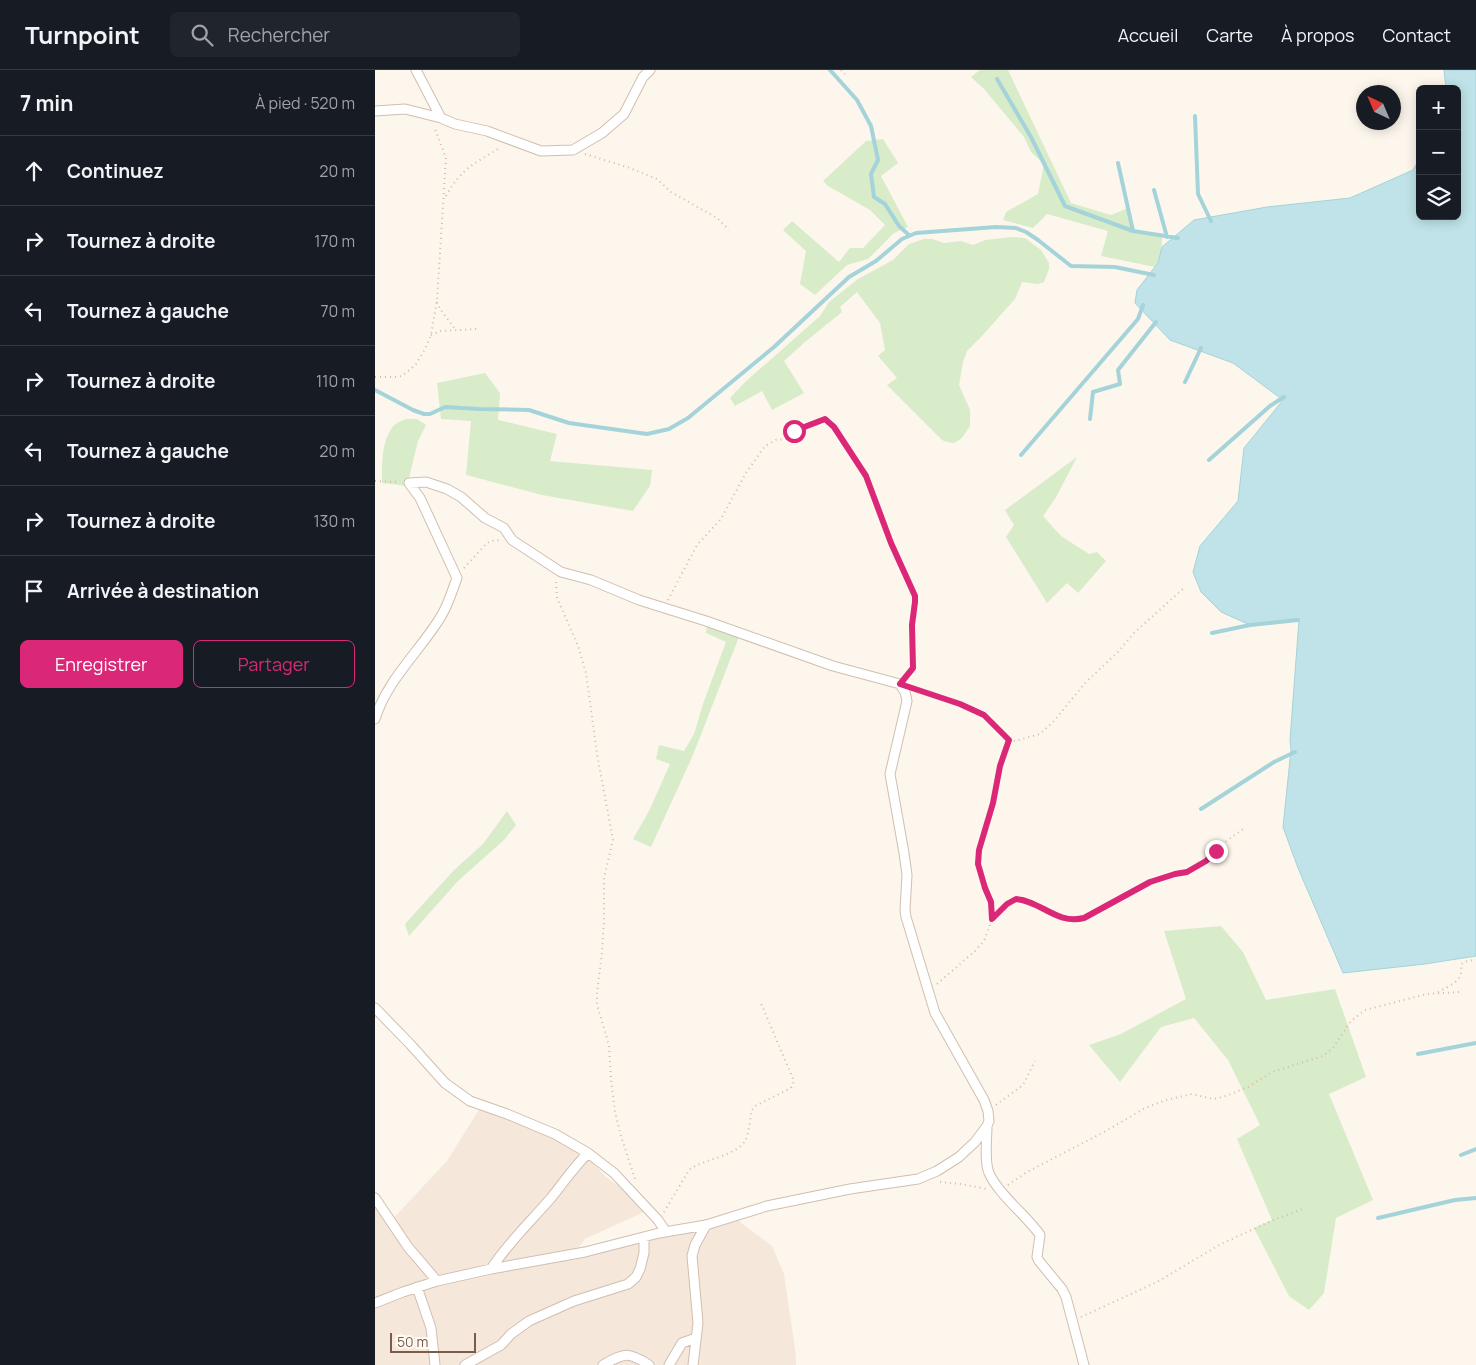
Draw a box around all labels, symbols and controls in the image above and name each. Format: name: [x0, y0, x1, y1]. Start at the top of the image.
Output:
search box: [170, 12, 520, 57]
text: Turnpoint: [25, 18, 140, 51]
icon: search: [188, 21, 216, 49]
text: Rechercher: [228, 22, 330, 48]
text: Accueil: [1118, 23, 1178, 47]
text: Carte: [1206, 23, 1253, 47]
text: À propos: [1281, 23, 1354, 47]
text: Contact: [1382, 23, 1451, 47]
north arrow: [1356, 85, 1401, 130]
map controls: [1416, 85, 1461, 220]
button: +: [1416, 85, 1461, 130]
text: 7 min: [20, 89, 73, 117]
text: À pied · 520 m: [255, 92, 355, 114]
button: −: [1416, 130, 1461, 175]
icon: ahead: [20, 157, 48, 185]
text: Continuez: [67, 158, 164, 184]
text: 20 m: [319, 160, 355, 182]
button: layers: [1416, 175, 1461, 220]
icon: right: [20, 227, 48, 255]
text: Tournez à droite: [67, 228, 215, 254]
text: 170 m: [314, 230, 355, 252]
icon: left: [20, 297, 48, 325]
text: Tournez à gauche: [67, 298, 229, 324]
text: 70 m: [320, 300, 355, 322]
icon: right: [20, 367, 48, 395]
text: Tournez à droite: [67, 368, 215, 394]
text: 110 m: [316, 370, 355, 392]
route start: [783, 420, 806, 443]
icon: left: [20, 437, 48, 465]
text: Tournez à gauche: [67, 438, 229, 464]
text: 20 m: [319, 440, 355, 462]
icon: right: [20, 507, 48, 535]
text: Tournez à droite: [67, 508, 215, 534]
text: 130 m: [313, 510, 355, 532]
icon: arrive: [20, 577, 48, 605]
text: Arrivée à destination: [67, 578, 259, 604]
button: Enregistrer: [20, 640, 183, 688]
button: Partager: [193, 640, 355, 688]
route end: [1205, 840, 1228, 863]
scale bar: [390, 1330, 476, 1353]
text: 50 m: [397, 1332, 428, 1351]

